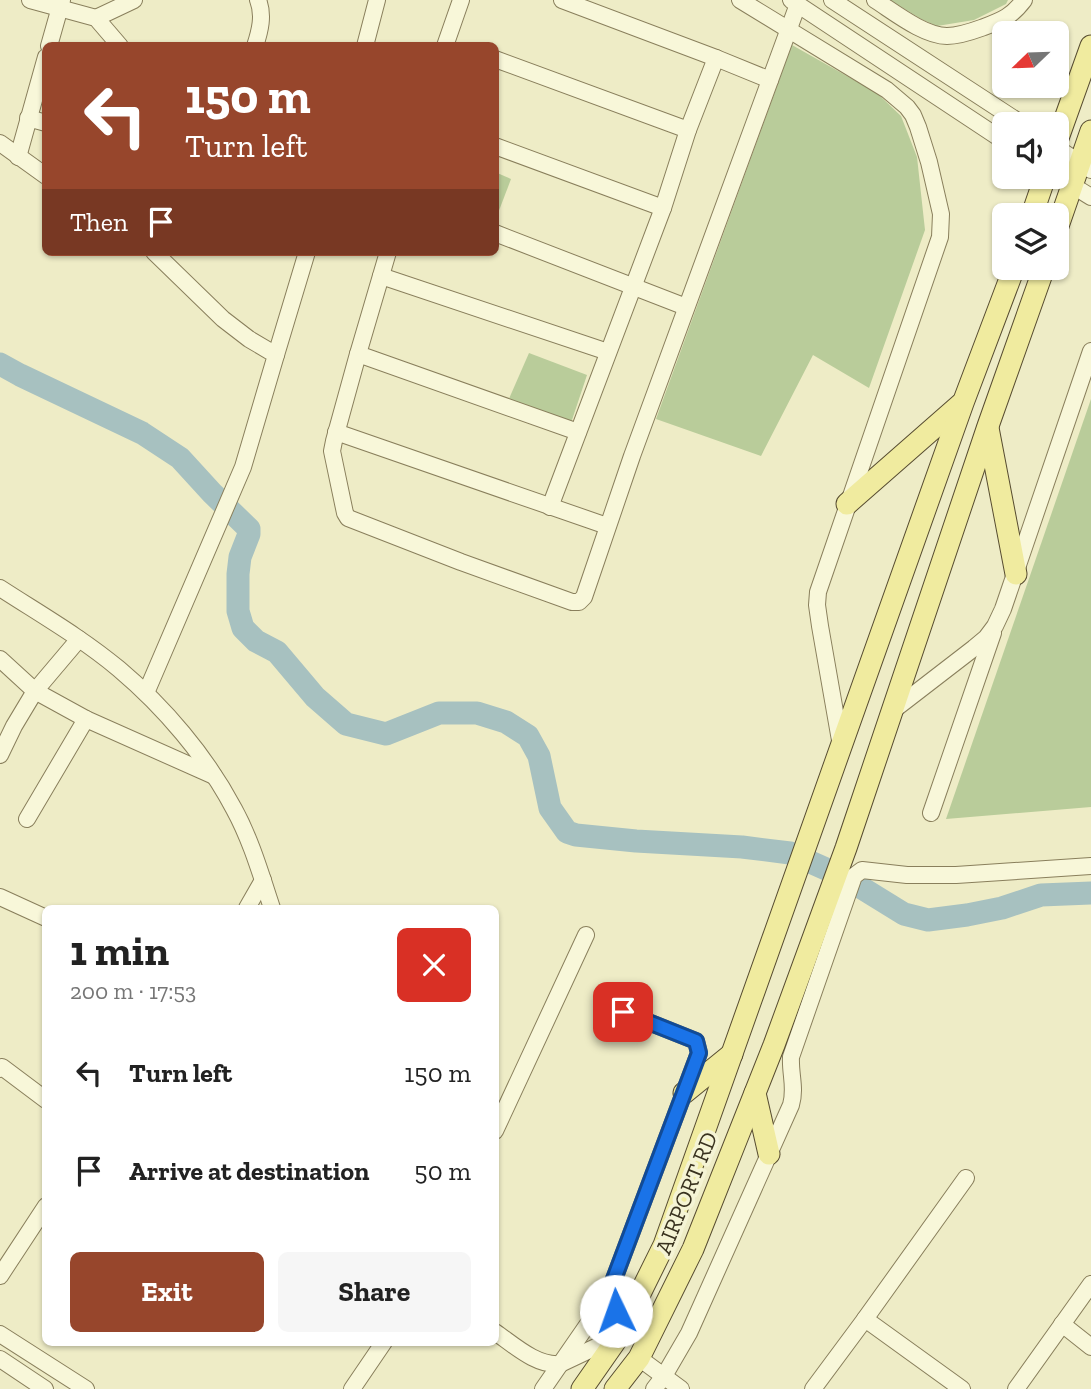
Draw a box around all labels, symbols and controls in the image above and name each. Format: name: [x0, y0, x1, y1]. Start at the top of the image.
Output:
north arrow: [992, 21, 1069, 98]
map controls: [992, 21, 1069, 280]
text: 150 m: [185, 67, 311, 126]
icon: left: [70, 70, 161, 161]
button: sound: [992, 112, 1069, 189]
text: Turn left: [185, 127, 307, 165]
icon: arrive: [142, 203, 180, 241]
button: layers: [992, 203, 1069, 280]
text: Then: [70, 206, 128, 238]
text: 1 min: [70, 925, 169, 976]
button: close: [397, 928, 471, 1002]
text: 200 m · 17:53: [70, 977, 196, 1005]
pin: [593, 982, 653, 1042]
icon: arrive: [604, 993, 642, 1031]
icon: left: [70, 1054, 108, 1092]
text: Turn left: [129, 1057, 232, 1089]
text: 150 m: [404, 1057, 471, 1089]
street label: AIRPORT RD: [649, 1128, 723, 1258]
icon: arrive: [70, 1152, 108, 1190]
text: Arrive at destination: [129, 1155, 369, 1187]
text: 50 m: [414, 1155, 471, 1187]
button: Exit: [70, 1252, 264, 1332]
button: Share: [278, 1252, 471, 1332]
position arrow: [579, 1274, 653, 1348]

